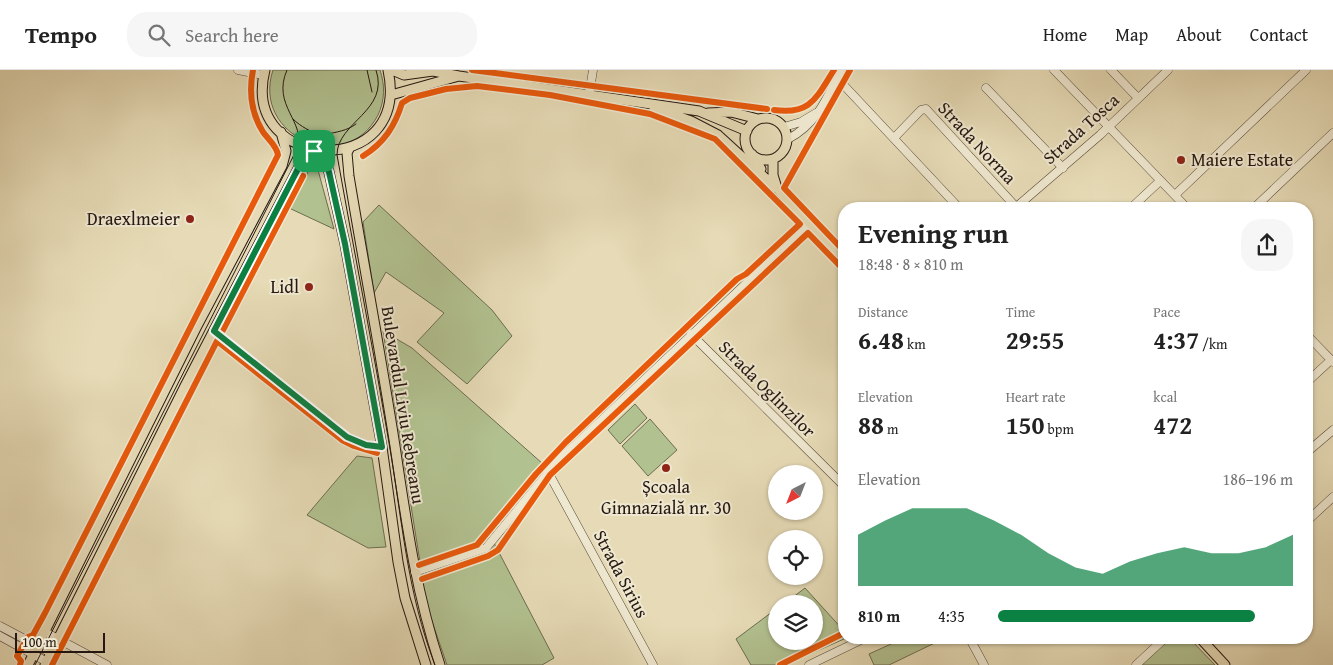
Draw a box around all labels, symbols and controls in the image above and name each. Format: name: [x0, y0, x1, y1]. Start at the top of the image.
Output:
search box: [127, 12, 477, 57]
text: Tempo: [25, 17, 97, 52]
icon: search: [145, 21, 173, 49]
text: Search here: [185, 21, 279, 49]
text: Home: [1043, 21, 1087, 48]
text: Map: [1115, 21, 1148, 48]
text: About: [1176, 21, 1222, 48]
text: Contact: [1250, 21, 1308, 48]
street label: Strada Tosca: [1036, 86, 1125, 171]
street label: Strada Norma: [932, 95, 1023, 190]
pin: [293, 130, 335, 172]
icon: arrive: [300, 137, 328, 165]
place label: Maiere Estate: [1191, 146, 1293, 173]
marker: Maiere Estate: [1175, 154, 1187, 166]
place label: Draexlmeier: [87, 205, 181, 232]
text: Evening run: [858, 212, 1009, 253]
marker: Draexlmeier: [184, 213, 196, 225]
button: share: [1241, 219, 1293, 271]
text: 18:48 · 8 × 810 m: [858, 252, 963, 276]
place label: Lidl: [271, 273, 299, 300]
marker: Lidl: [303, 281, 315, 293]
text: Distance: [858, 302, 908, 322]
text: Time: [1006, 302, 1035, 322]
text: Pace: [1153, 302, 1180, 322]
street label: Bulevardul Liviu Rebreanu: [375, 304, 432, 506]
text: 6.48: [858, 322, 904, 358]
text: 29:55: [1006, 322, 1065, 358]
text: 4:37: [1153, 322, 1199, 358]
street label: Strada Oglinzilor: [713, 334, 822, 444]
text: km: [904, 334, 926, 354]
text: /km: [1199, 334, 1228, 354]
text: Elevation: [858, 387, 913, 407]
text: Heart rate: [1006, 387, 1066, 407]
text: kcal: [1153, 387, 1177, 407]
text: 88: [858, 407, 884, 443]
text: 150: [1006, 407, 1045, 443]
text: 472: [1153, 407, 1192, 443]
text: m: [884, 419, 898, 439]
text: bpm: [1045, 419, 1074, 439]
marker: Școala Gimnazială nr. 30: [660, 462, 672, 474]
north arrow: [768, 465, 822, 520]
map controls: [768, 465, 823, 650]
text: Elevation: [858, 467, 921, 491]
text: 186–196 m: [1223, 467, 1293, 491]
place label: Școala Gimnazială nr. 30: [601, 473, 731, 521]
street label: Strada Sirius: [587, 525, 656, 623]
button: locate: [768, 530, 823, 585]
button: layers: [768, 595, 823, 650]
text: 810 m: [858, 604, 900, 628]
text: 4:35: [938, 604, 965, 628]
scale bar: [15, 630, 105, 653]
text: 100 m: [22, 632, 57, 652]

